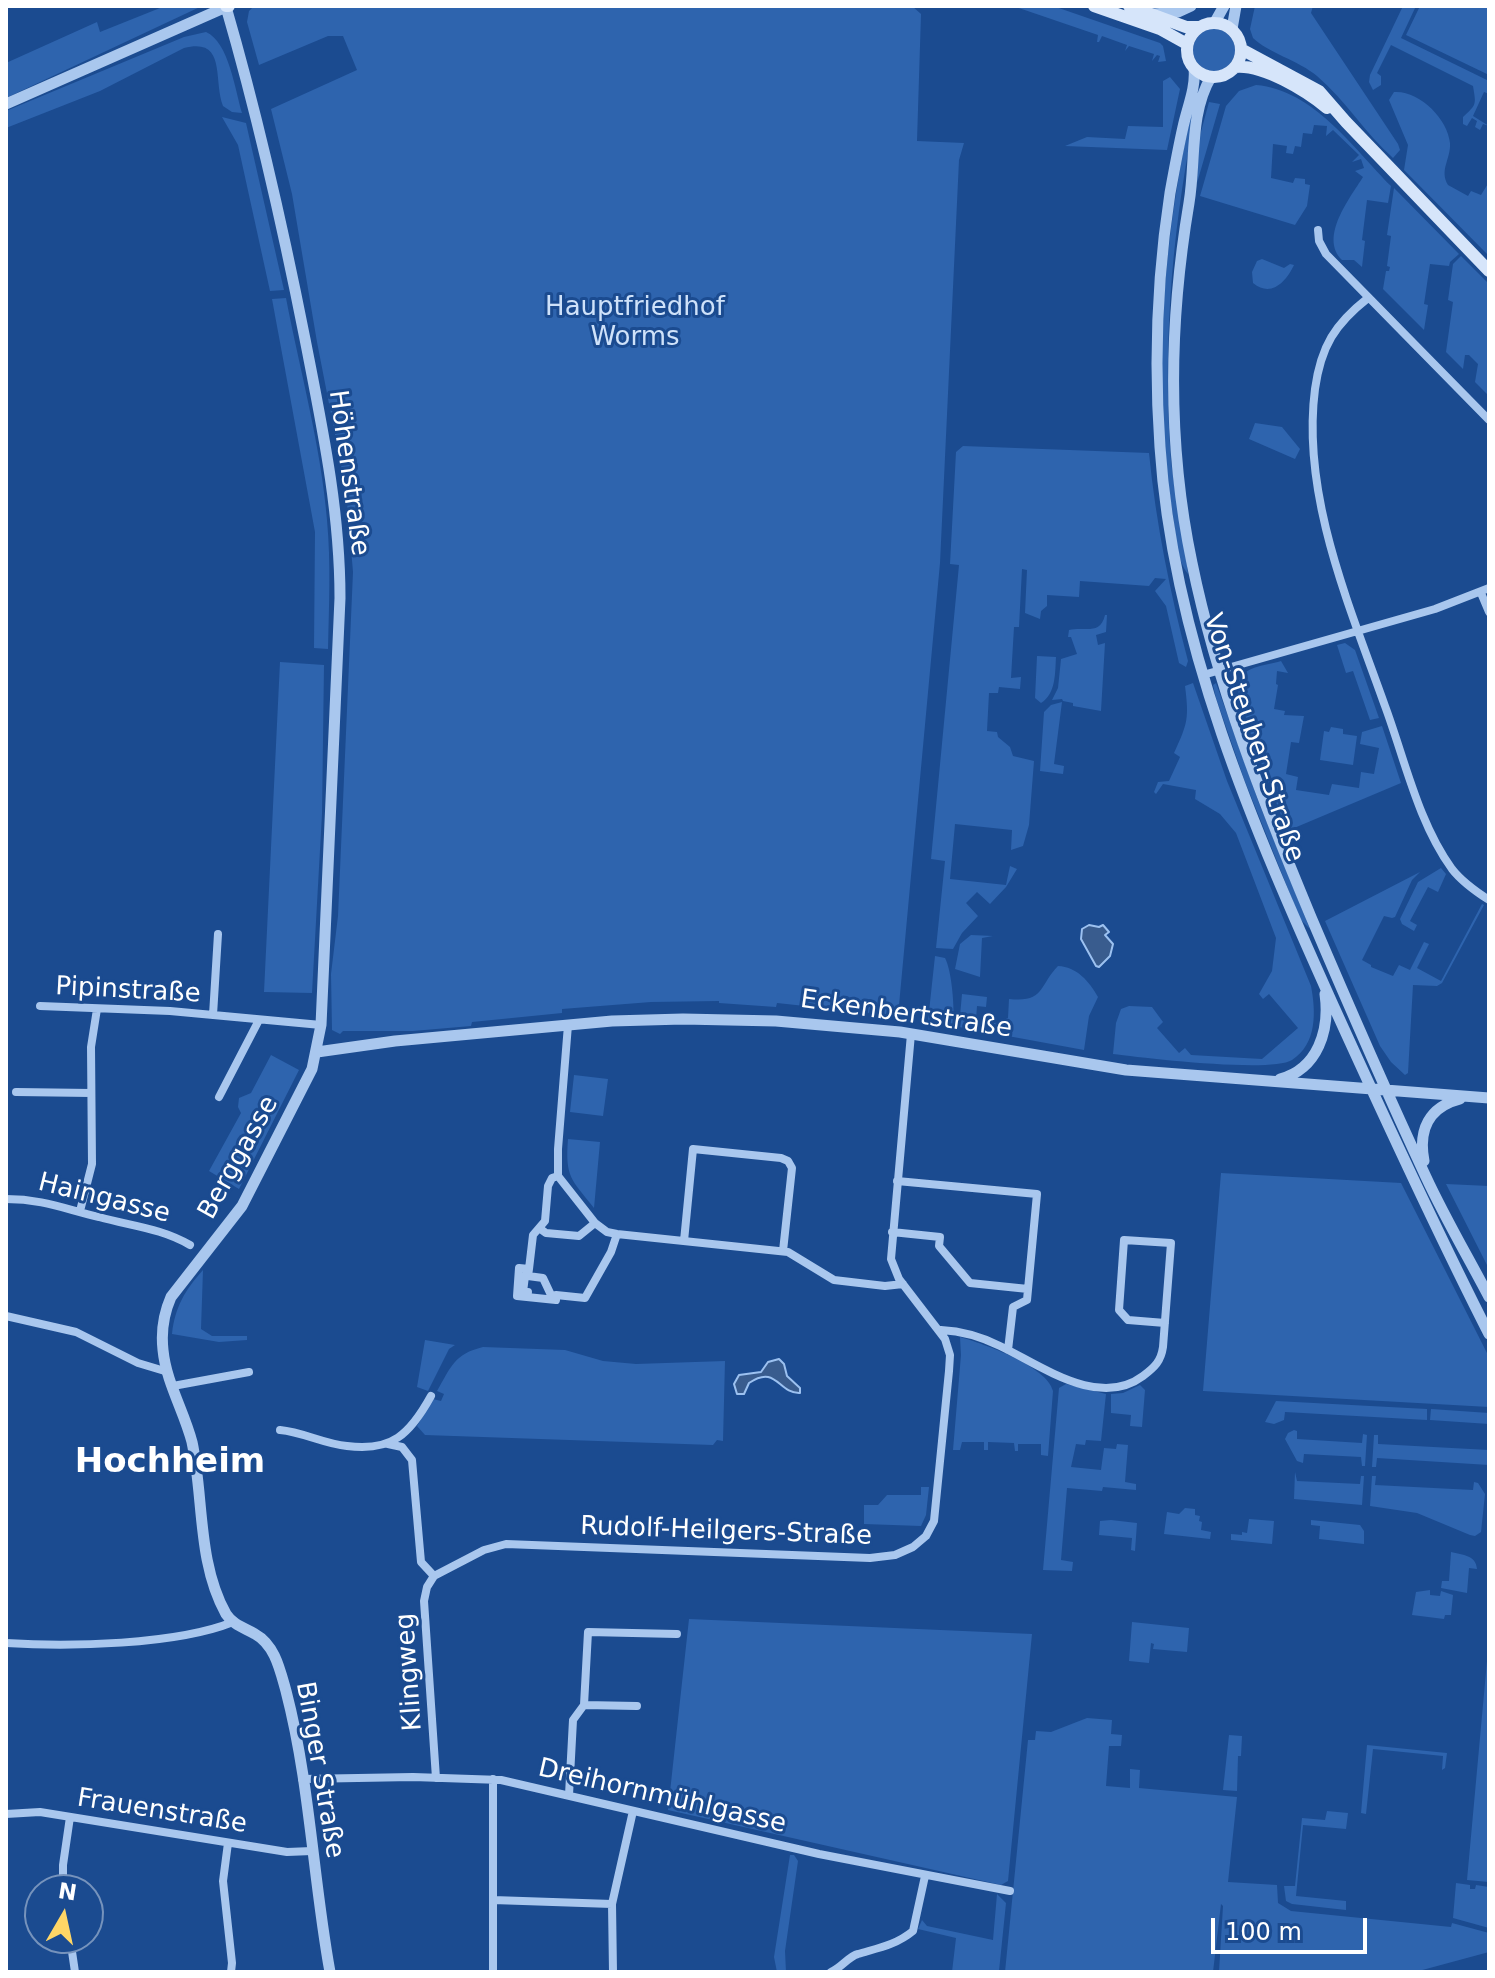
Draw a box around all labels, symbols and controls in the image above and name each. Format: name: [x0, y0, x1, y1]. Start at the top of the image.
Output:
park label: Hauptfriedhof Worms: [545, 292, 725, 354]
street label: Höhenstraße: [321, 388, 375, 558]
street label: Von-Steuben-Straße: [1196, 610, 1310, 866]
street label: Pipinstraße: [55, 972, 201, 1010]
street label: Eckenbertstraße: [798, 985, 1014, 1045]
street label: Berggasse: [192, 1091, 286, 1225]
street label: Haingasse: [35, 1168, 173, 1230]
district label: Hochheim: [75, 1443, 265, 1483]
street label: Rudolf-Heilgers-Straße: [580, 1511, 872, 1553]
street label: Klingweg: [390, 1612, 430, 1732]
street label: Binger Straße: [288, 1679, 350, 1861]
street label: Dreihornmühlgasse: [535, 1753, 789, 1841]
street label: Frauenstraße: [75, 1783, 249, 1841]
north arrow: [24, 1874, 104, 1954]
text: N: [56, 1878, 79, 1906]
scale bar: [1215, 1902, 1371, 1952]
text: 100 m: [1225, 1918, 1302, 1946]

